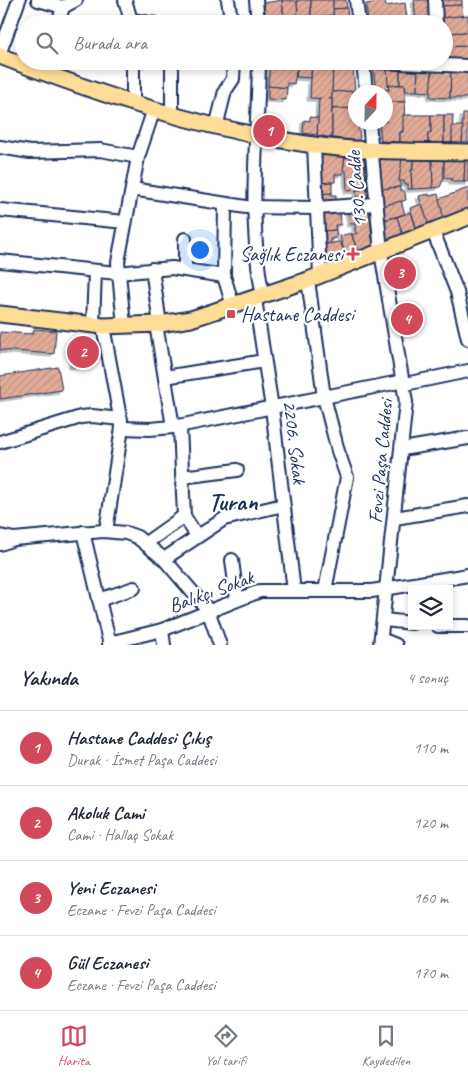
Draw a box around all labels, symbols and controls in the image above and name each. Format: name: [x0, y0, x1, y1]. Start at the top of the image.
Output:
search box: [15, 15, 453, 70]
icon: search: [33, 29, 61, 57]
text: Burada ara: [73, 31, 147, 55]
north arrow: [348, 85, 393, 130]
pin: 1: [253, 112, 285, 150]
street label: 130. Cadde: [341, 148, 372, 228]
your location: [187, 237, 213, 263]
place label: Sağlık Eczanesi: [240, 242, 345, 267]
marker: Sağlık Eczanesi: [347, 248, 359, 260]
pin: 3: [384, 254, 416, 292]
pin: 4: [391, 300, 423, 338]
place label: Hastane Caddesi: [241, 302, 356, 327]
marker: Hastane Caddesi: [225, 308, 237, 320]
pin: 2: [67, 333, 99, 371]
street label: Fevzi Paşa Caddesi: [363, 396, 399, 524]
street label: 2206. Sokak: [277, 399, 312, 487]
district label: Turan: [208, 486, 258, 518]
street label: Balıkçı Sokak: [165, 564, 259, 618]
map controls: [408, 585, 453, 630]
button: layers: [408, 585, 453, 630]
text: Yakında: [20, 665, 78, 691]
text: 4 sonuç: [407, 668, 448, 688]
text: Hastane Caddesi Çıkış: [67, 726, 211, 750]
text: 1: [32, 738, 40, 758]
text: 110 m: [414, 738, 448, 758]
text: Durak · İsmet Paşa Caddesi: [67, 750, 217, 770]
text: Akoluk Cami: [67, 801, 145, 825]
text: 2: [32, 813, 40, 833]
text: 120 m: [414, 813, 448, 833]
text: Cami · Hallaç Sokak: [67, 825, 173, 845]
text: Yeni Eczanesi: [67, 876, 155, 900]
text: 3: [32, 888, 40, 908]
text: 160 m: [414, 888, 448, 908]
text: Eczane · Fevzi Paşa Caddesi: [67, 900, 216, 920]
text: Gül Eczanesi: [67, 951, 148, 975]
text: 4: [32, 963, 40, 983]
text: 170 m: [414, 963, 448, 983]
text: Eczane · Fevzi Paşa Caddesi: [67, 975, 216, 995]
tab: Harita: [58, 1022, 90, 1069]
tab: Yol tarifi: [205, 1022, 246, 1069]
tab: Kaydedilen: [362, 1022, 410, 1069]

